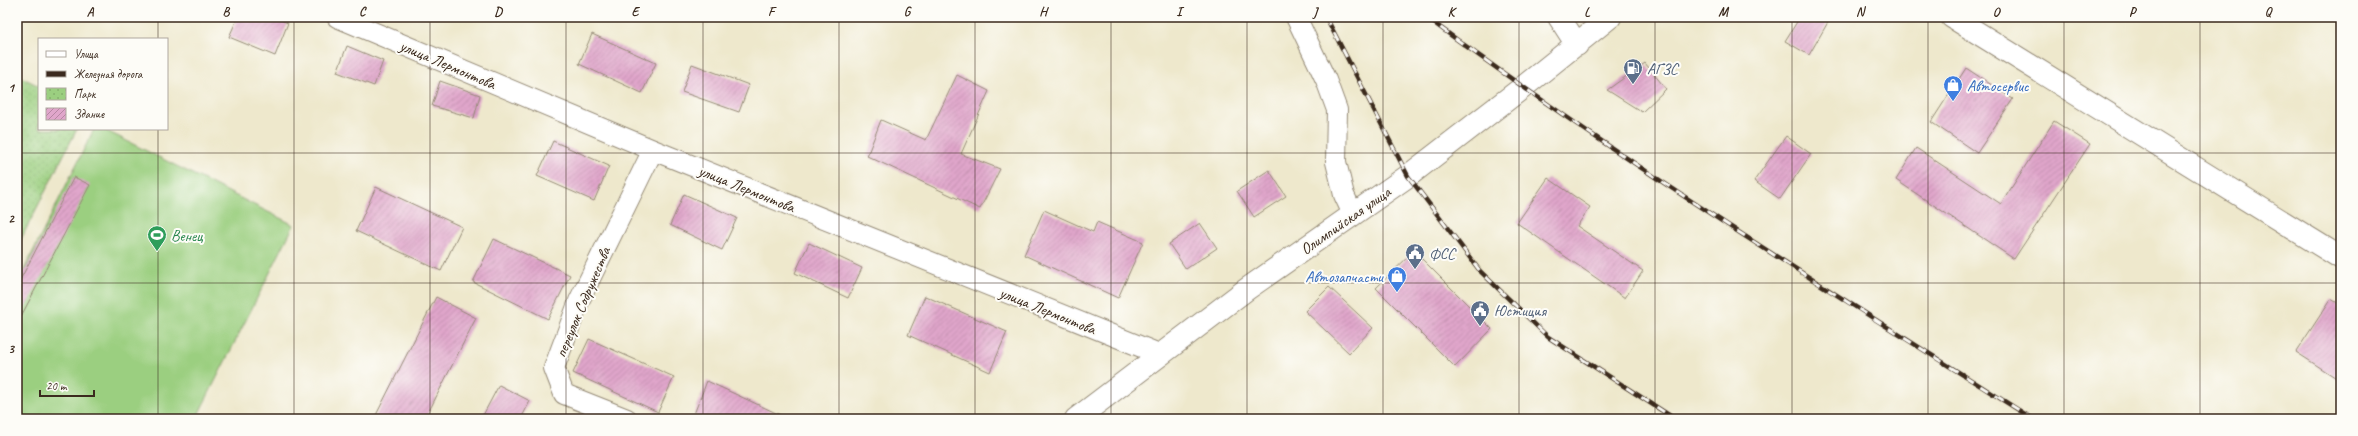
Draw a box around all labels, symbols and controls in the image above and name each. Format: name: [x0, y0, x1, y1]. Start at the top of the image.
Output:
text: A: [87, 4, 95, 20]
text: B: [223, 4, 231, 20]
text: C: [359, 4, 367, 20]
text: D: [494, 4, 503, 20]
text: E: [632, 4, 641, 20]
text: F: [768, 4, 777, 20]
text: G: [904, 4, 912, 20]
text: H: [1039, 4, 1049, 20]
text: I: [1176, 4, 1185, 20]
text: J: [1312, 4, 1319, 20]
text: K: [1448, 4, 1458, 20]
text: L: [1584, 4, 1591, 20]
text: M: [1718, 4, 1729, 20]
text: N: [1856, 4, 1867, 20]
text: O: [1993, 4, 2002, 20]
text: P: [2129, 4, 2138, 20]
text: Q: [2265, 4, 2273, 20]
street label: улица Лермонтова: [396, 35, 499, 94]
legend: [38, 38, 168, 130]
text: Улица: [74, 46, 99, 62]
fuel station icon: АГЗС: [1622, 57, 1644, 85]
place label: АГЗС: [1647, 59, 1680, 79]
text: Железная дорога: [74, 66, 143, 82]
shop icon: Автосервис: [1942, 74, 1964, 102]
place label: Автосервис: [1967, 76, 2030, 96]
text: 1: [8, 80, 16, 96]
text: Парк: [74, 86, 97, 102]
text: Здание: [74, 106, 105, 122]
street label: улица Лермонтова: [695, 160, 799, 218]
street label: Олимпийская улица: [1297, 181, 1396, 259]
text: 2: [8, 211, 15, 227]
sports icon: Венец: [146, 224, 168, 252]
place label: Венец: [171, 226, 203, 246]
public building icon: ФСС: [1404, 242, 1426, 270]
street label: переулок Содружества: [551, 243, 616, 361]
place label: ФСС: [1429, 244, 1457, 264]
shop icon: Автозапчасти: [1386, 265, 1408, 293]
place label: Автозапчасти: [1305, 267, 1384, 287]
street label: улица Лермонтова: [996, 282, 1100, 340]
public building icon: Юстиция: [1469, 299, 1491, 327]
place label: Юстиция: [1494, 301, 1547, 321]
text: 3: [8, 341, 15, 357]
scale bar: [40, 372, 94, 398]
text: 20 m: [46, 378, 68, 394]

